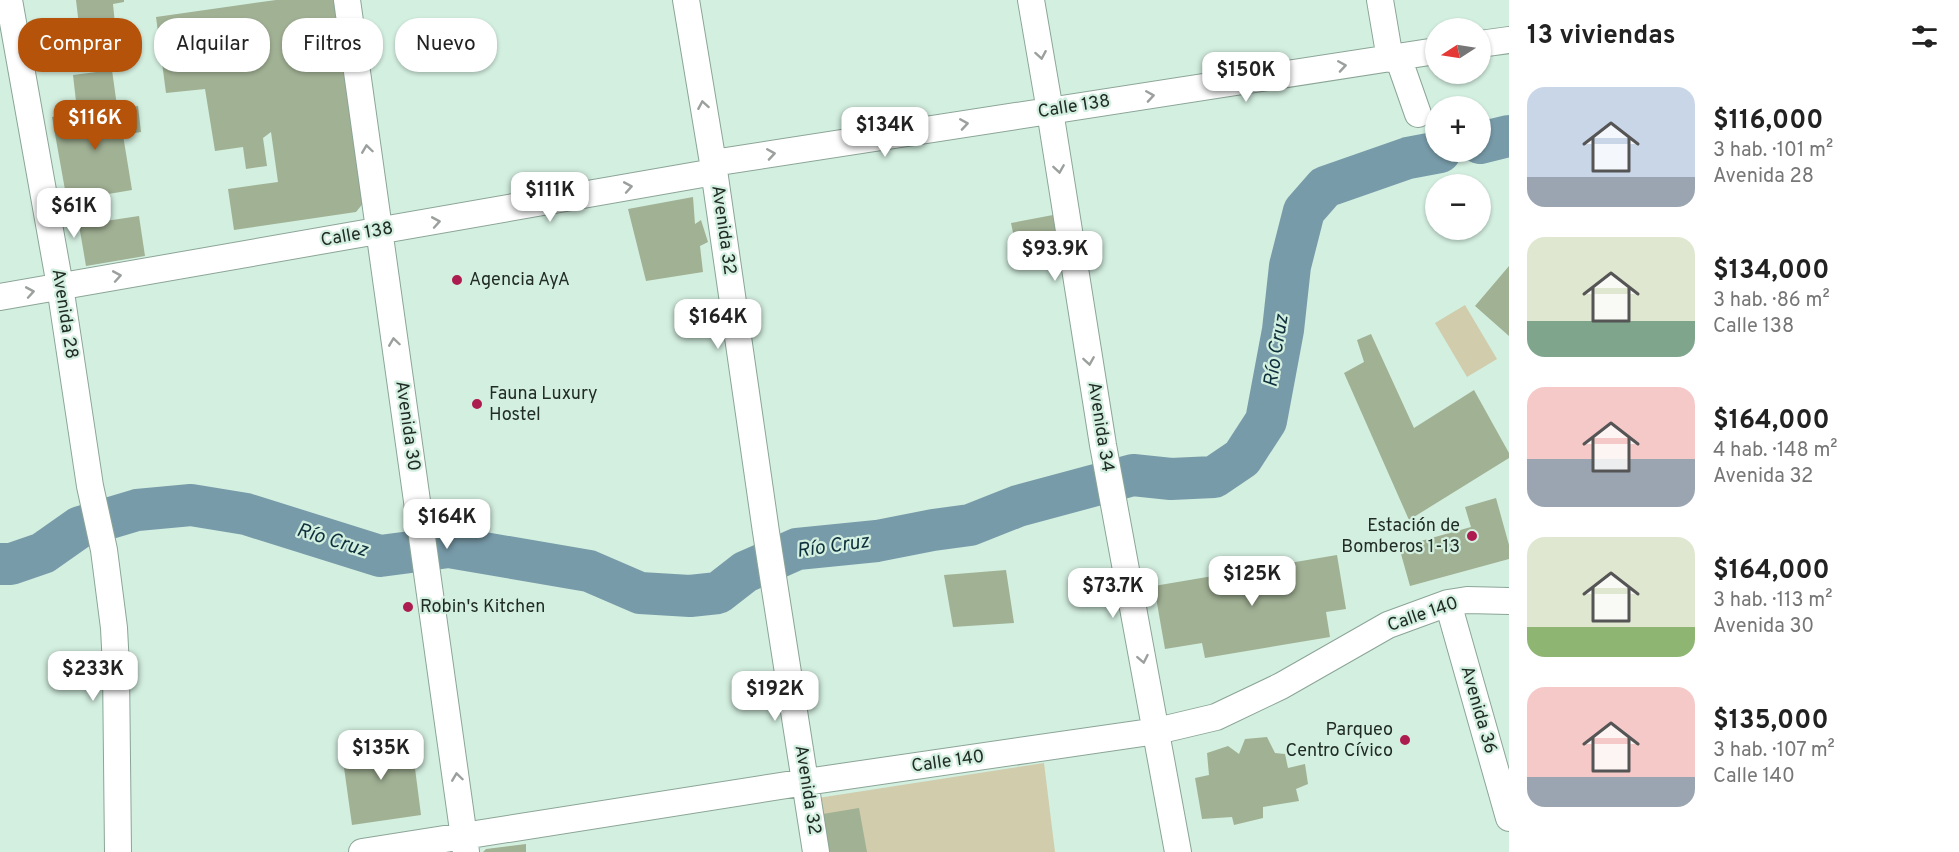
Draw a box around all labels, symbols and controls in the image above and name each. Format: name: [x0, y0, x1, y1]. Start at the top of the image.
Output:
chip: Comprar: [18, 18, 142, 72]
chip: Alquilar: [154, 18, 270, 72]
chip: Filtros: [282, 18, 383, 72]
chip: Nuevo: [395, 18, 497, 72]
north arrow: [1425, 18, 1491, 84]
map controls: [1425, 18, 1491, 240]
text: 13 viviendas: [1527, 20, 1676, 53]
icon: filters: [1908, 20, 1941, 53]
one-way arrow: [1034, 51, 1046, 60]
pin: $150K: [1204, 52, 1288, 103]
text: $150K: [1216, 58, 1276, 84]
one-way arrow: [1338, 60, 1347, 72]
street label: Calle 138: [1036, 90, 1112, 124]
one-way arrow: [1145, 90, 1154, 102]
button: +: [1425, 96, 1491, 162]
pin: $116K: [53, 100, 137, 151]
one-way arrow: [698, 100, 710, 110]
text: $116,000: [1713, 105, 1823, 138]
text: $116K: [68, 106, 122, 132]
pin: $134K: [843, 107, 927, 158]
icon: home: [1575, 111, 1647, 183]
text: $134K: [855, 113, 915, 139]
one-way arrow: [959, 119, 968, 131]
text: 3 hab. · 101 m²: [1713, 138, 1833, 164]
one-way arrow: [362, 144, 374, 154]
one-way arrow: [766, 148, 775, 160]
one-way arrow: [1053, 164, 1065, 173]
text: Avenida 28: [1713, 164, 1814, 190]
pin: $111K: [508, 172, 592, 223]
button: −: [1425, 174, 1491, 240]
text: $111K: [525, 178, 575, 204]
one-way arrow: [623, 181, 633, 194]
street label: Avenida 32: [705, 184, 741, 276]
pin: $61K: [38, 188, 110, 239]
text: $61K: [51, 194, 97, 220]
one-way arrow: [431, 216, 441, 228]
street label: Calle 138: [319, 217, 395, 253]
pin: $93.9K: [1006, 231, 1104, 282]
text: $93.9K: [1021, 237, 1089, 263]
text: $134,000: [1713, 255, 1829, 288]
icon: home: [1575, 261, 1647, 333]
street label: Avenida 28: [46, 267, 82, 361]
place label: Agencia AyA: [469, 269, 570, 292]
one-way arrow: [113, 271, 122, 283]
marker: Agencia AyA: [450, 273, 464, 287]
one-way arrow: [25, 286, 35, 298]
text: 3 hab. · 86 m²: [1713, 288, 1830, 314]
pin: $164K: [676, 299, 760, 350]
text: $164K: [688, 305, 748, 331]
water label: Río Cruz: [1258, 312, 1296, 389]
text: Calle 138: [1713, 314, 1794, 340]
one-way arrow: [389, 337, 401, 347]
one-way arrow: [1083, 357, 1095, 366]
street label: Avenida 30: [389, 379, 425, 473]
street label: Avenida 34: [1082, 380, 1118, 474]
place label: Fauna Luxury Hostel: [489, 383, 598, 427]
marker: Fauna Luxury Hostel: [470, 397, 484, 411]
text: $164,000: [1713, 405, 1830, 438]
icon: home: [1575, 411, 1647, 483]
text: 4 hab. · 148 m²: [1713, 438, 1838, 464]
text: Avenida 32: [1713, 464, 1813, 490]
pin: $164K: [405, 499, 489, 550]
text: $164K: [417, 505, 477, 531]
place label: Estación de Bomberos 1-13: [1341, 515, 1460, 559]
water label: Río Cruz: [293, 518, 372, 564]
water label: Río Cruz: [795, 529, 872, 565]
marker: Estación de Bomberos 1-13: [1465, 529, 1479, 543]
text: $164,000: [1713, 555, 1830, 588]
pin: $125K: [1210, 556, 1294, 607]
icon: home: [1575, 561, 1647, 633]
text: $125K: [1223, 562, 1281, 588]
pin: $73.7K: [1064, 568, 1162, 619]
text: $73.7K: [1082, 574, 1144, 600]
text: 3 hab. · 113 m²: [1713, 588, 1832, 614]
street label: Calle 140: [1384, 592, 1462, 638]
place label: Robin's Kitchen: [420, 596, 545, 619]
marker: Robin's Kitchen: [401, 600, 415, 614]
text: Avenida 30: [1713, 614, 1814, 640]
pin: $233K: [51, 651, 135, 702]
one-way arrow: [1136, 654, 1149, 664]
text: $233K: [62, 657, 124, 683]
street label: Avenida 36: [1454, 663, 1502, 757]
pin: $192K: [733, 671, 817, 722]
text: $192K: [746, 677, 804, 703]
text: $135,000: [1713, 705, 1829, 738]
icon: home: [1575, 711, 1647, 783]
place label: Parqueo Centro Cívico: [1285, 719, 1393, 763]
pin: $135K: [339, 730, 423, 781]
marker: Parqueo Centro Cívico: [1398, 733, 1412, 747]
text: $135K: [352, 736, 410, 762]
text: 3 hab. · 107 m²: [1713, 738, 1835, 764]
street label: Avenida 32: [789, 744, 825, 836]
street label: Calle 140: [910, 745, 986, 779]
text: Calle 140: [1713, 764, 1795, 790]
one-way arrow: [451, 773, 463, 782]

